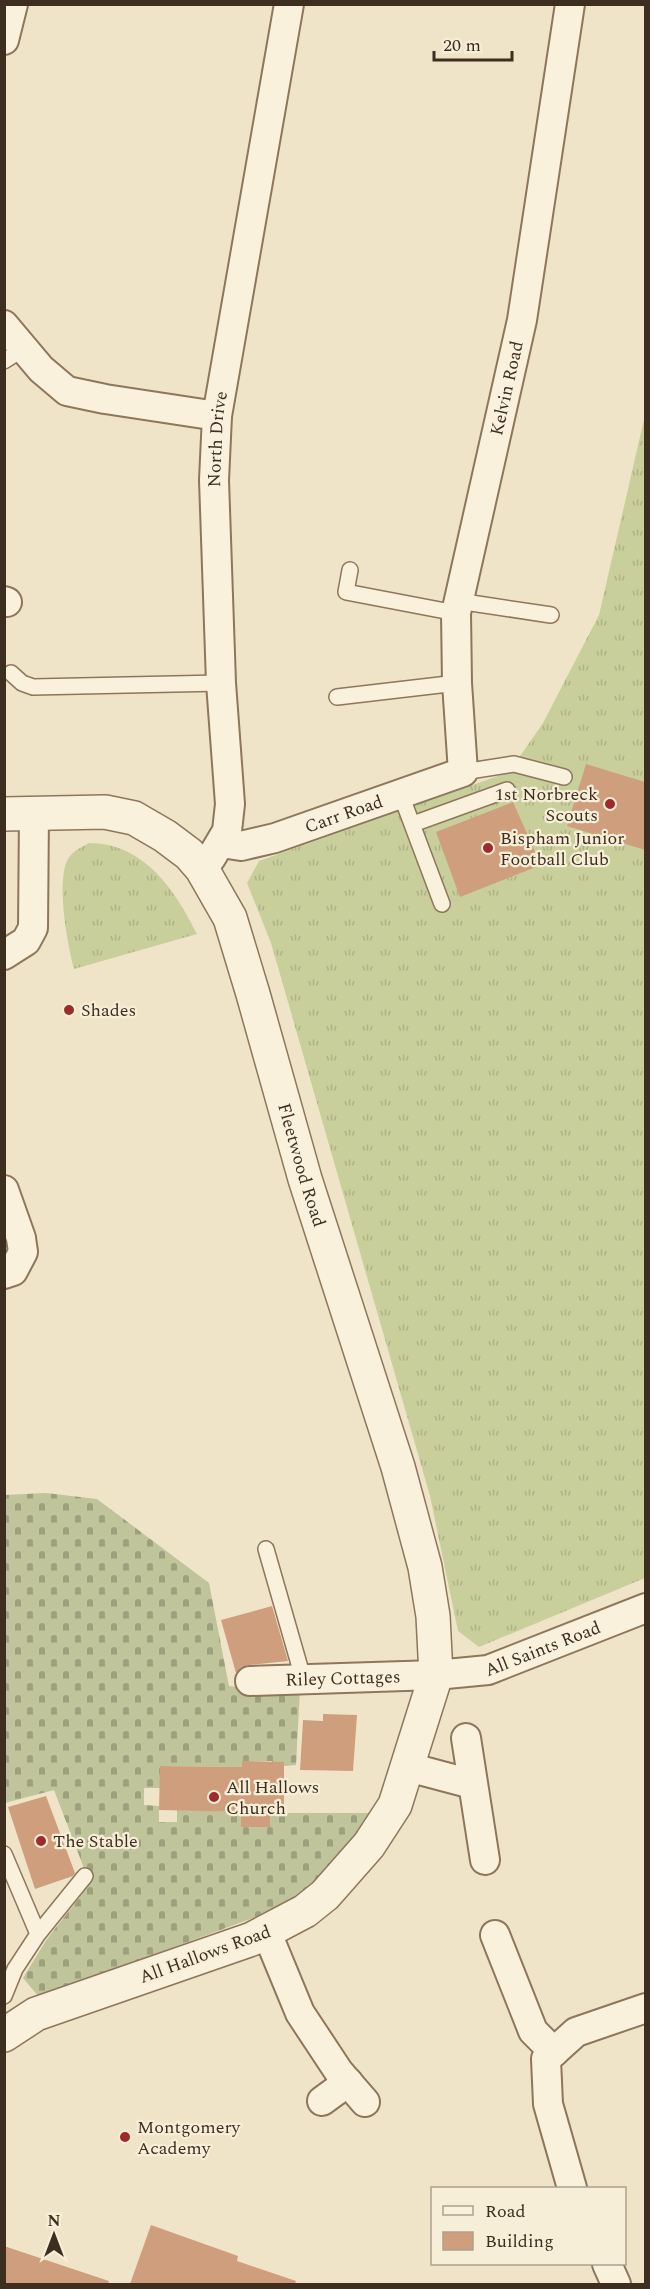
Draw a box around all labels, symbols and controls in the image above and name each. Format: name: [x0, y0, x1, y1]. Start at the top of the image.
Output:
scale bar: [434, 24, 512, 62]
text: 20 m: [443, 32, 481, 59]
street label: Kelvin Road: [483, 338, 531, 438]
street label: North Drive: [201, 389, 235, 488]
place label: 1st Norbreck Scouts: [495, 781, 598, 829]
street label: Carr Road: [301, 788, 387, 841]
marker: 1st Norbreck Scouts: [603, 797, 617, 811]
place label: Bispham Junior Football Club: [500, 825, 624, 873]
marker: Bispham Junior Football Club: [481, 841, 495, 855]
place label: Shades: [81, 997, 136, 1024]
marker: Shades: [62, 1003, 76, 1017]
street label: Fleetwood Road: [270, 1100, 333, 1231]
street label: All Saints Road: [481, 1614, 605, 1684]
street label: Riley Cottages: [285, 1663, 401, 1694]
place label: All Hallows Church: [226, 1774, 319, 1822]
marker: All Hallows Church: [207, 1790, 221, 1804]
place label: The Stable: [53, 1828, 138, 1855]
marker: The Stable: [34, 1834, 48, 1848]
street label: All Hallows Road: [136, 1918, 275, 1991]
place label: Montgomery Academy: [137, 2114, 242, 2162]
marker: Montgomery Academy: [118, 2130, 132, 2144]
legend: [431, 2187, 626, 2265]
text: Road: [485, 2198, 526, 2225]
north arrow: [24, 2205, 84, 2265]
text: N: [47, 2209, 61, 2233]
text: Building: [485, 2228, 554, 2255]

